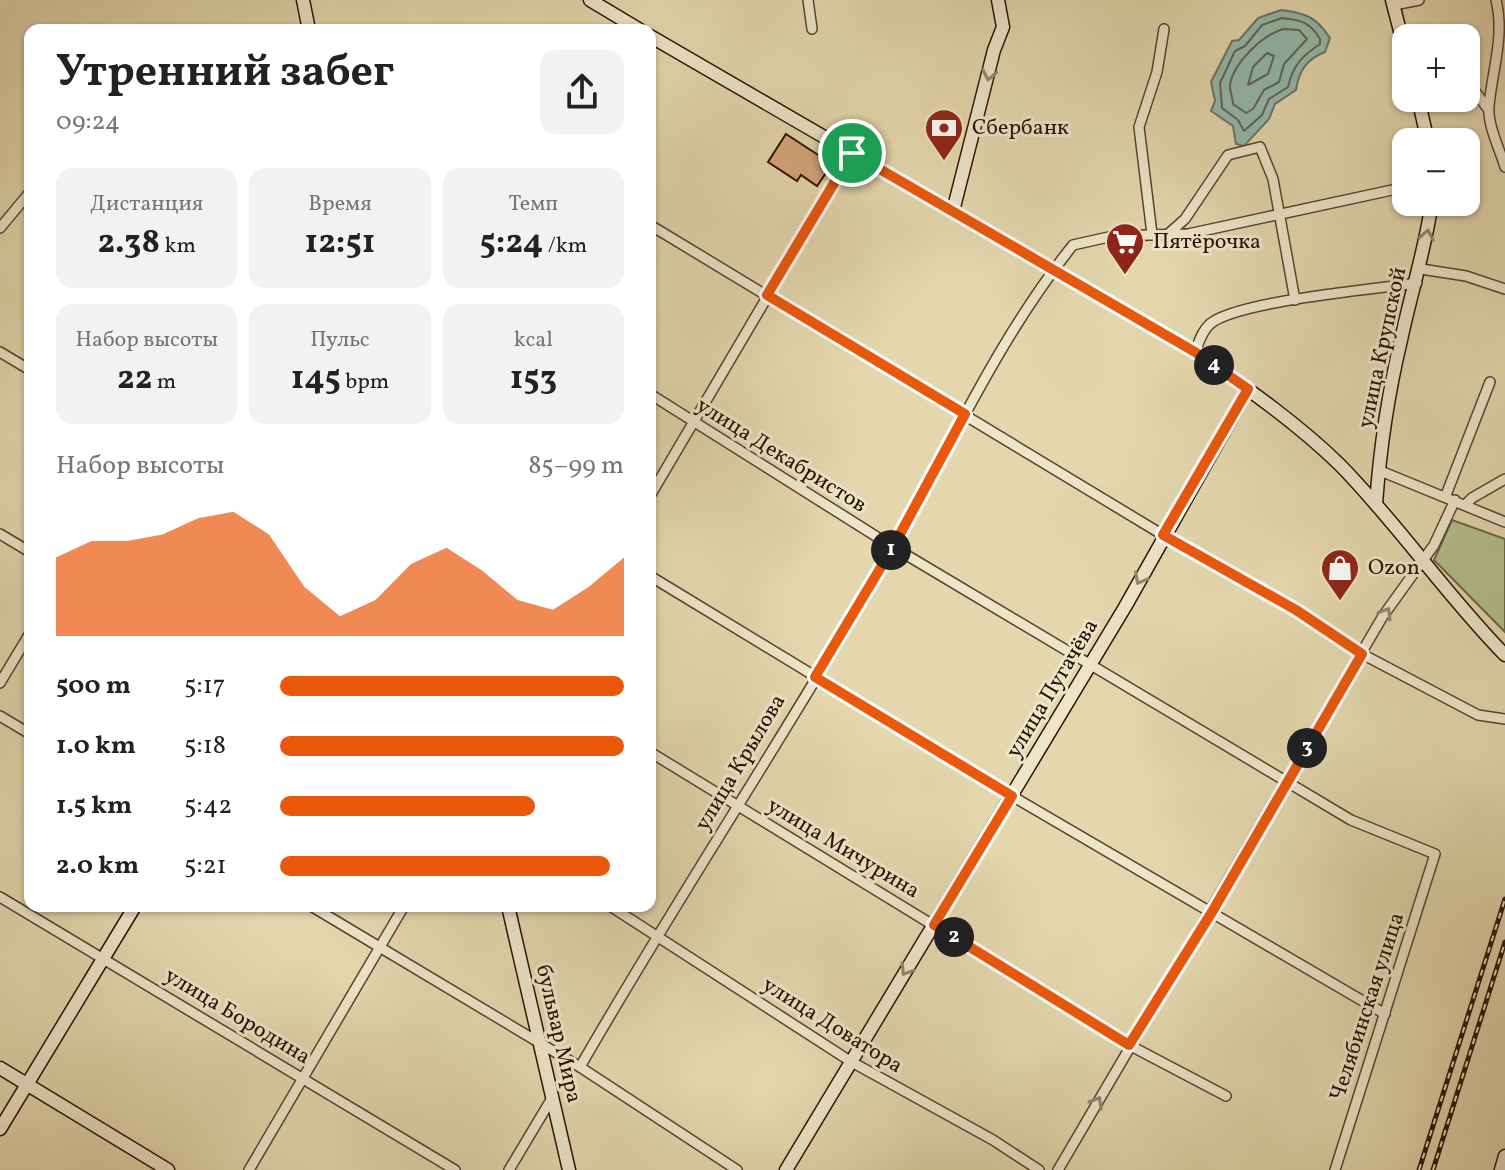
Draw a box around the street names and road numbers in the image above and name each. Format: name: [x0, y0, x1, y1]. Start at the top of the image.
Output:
street label: улица Крупской: [1351, 265, 1415, 431]
street label: улица Декабристов: [690, 391, 872, 521]
street label: улица Пугачёва: [999, 614, 1107, 764]
street label: улица Крылова: [688, 689, 794, 837]
street label: улица Мичурина: [761, 791, 925, 907]
street label: Челябинская улица: [1323, 909, 1413, 1105]
street label: улица Бородина: [158, 961, 316, 1073]
street label: бульвар Мира: [527, 962, 589, 1106]
street label: улица Доватора: [756, 970, 908, 1082]

